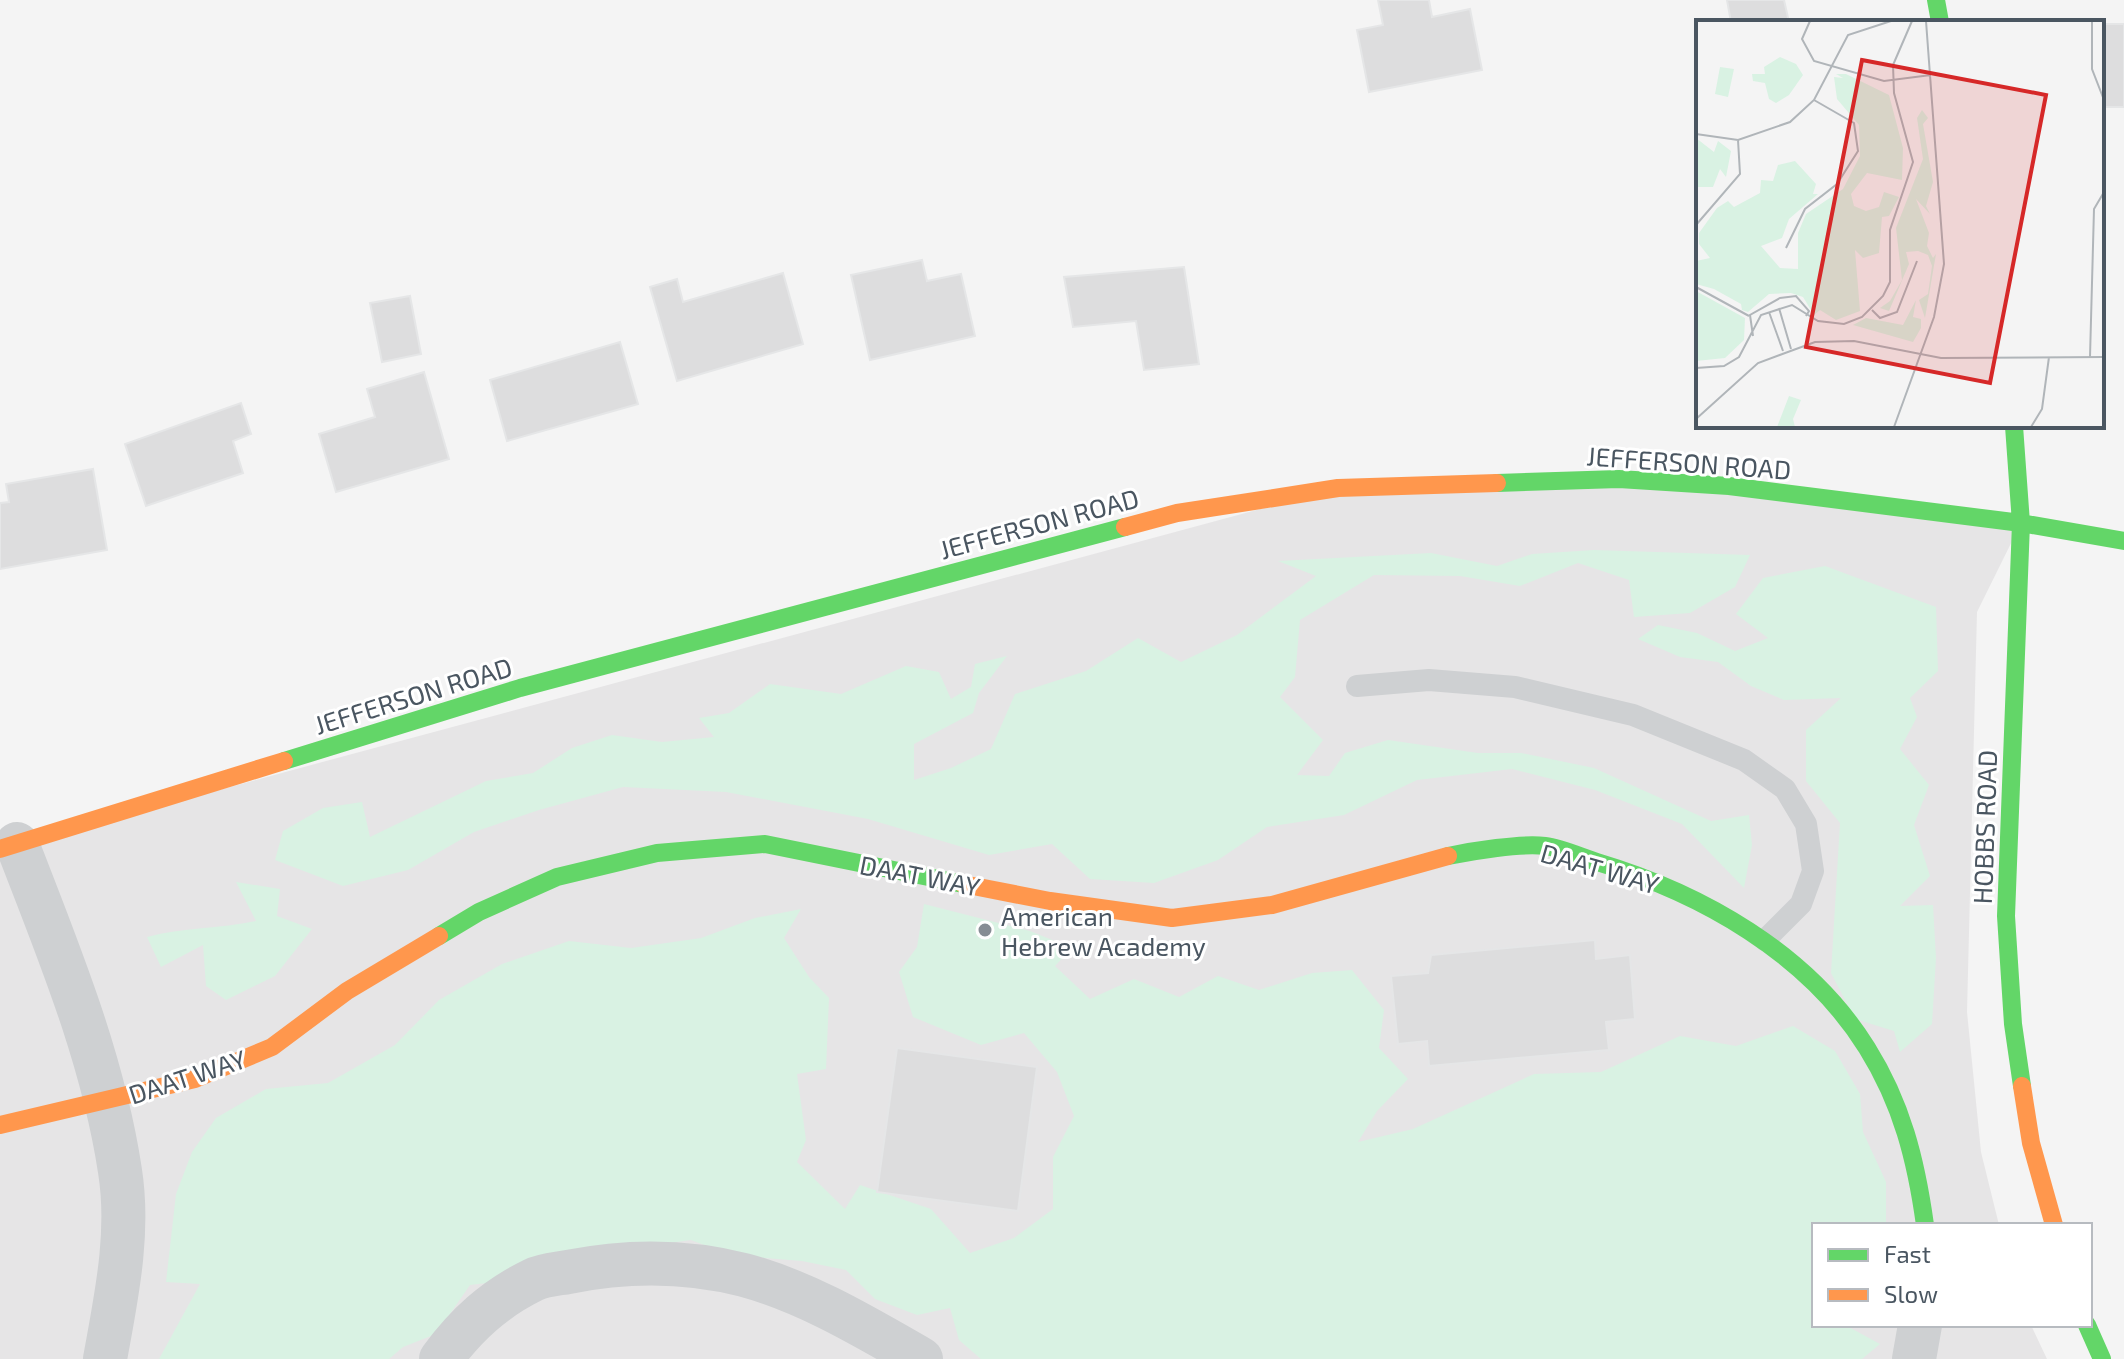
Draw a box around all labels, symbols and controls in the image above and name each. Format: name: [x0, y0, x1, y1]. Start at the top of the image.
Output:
inset map: [1696, 20, 2104, 428]
street label: JEFFERSON ROAD: [1586, 439, 1792, 485]
street label: JEFFERSON ROAD: [936, 482, 1142, 564]
street label: JEFFERSON ROAD: [310, 650, 516, 740]
street label: HOBBS ROAD: [1966, 749, 2002, 905]
street label: DAAT WAY: [1537, 836, 1663, 900]
street label: DAAT WAY: [857, 848, 983, 902]
place label: American Hebrew Academy: [1001, 900, 1206, 961]
marker: American Hebrew Academy: [976, 921, 994, 939]
street label: DAAT WAY: [124, 1042, 250, 1110]
legend: [1812, 1223, 2092, 1327]
text: Fast: [1884, 1239, 1931, 1268]
text: Slow: [1884, 1279, 1938, 1308]

